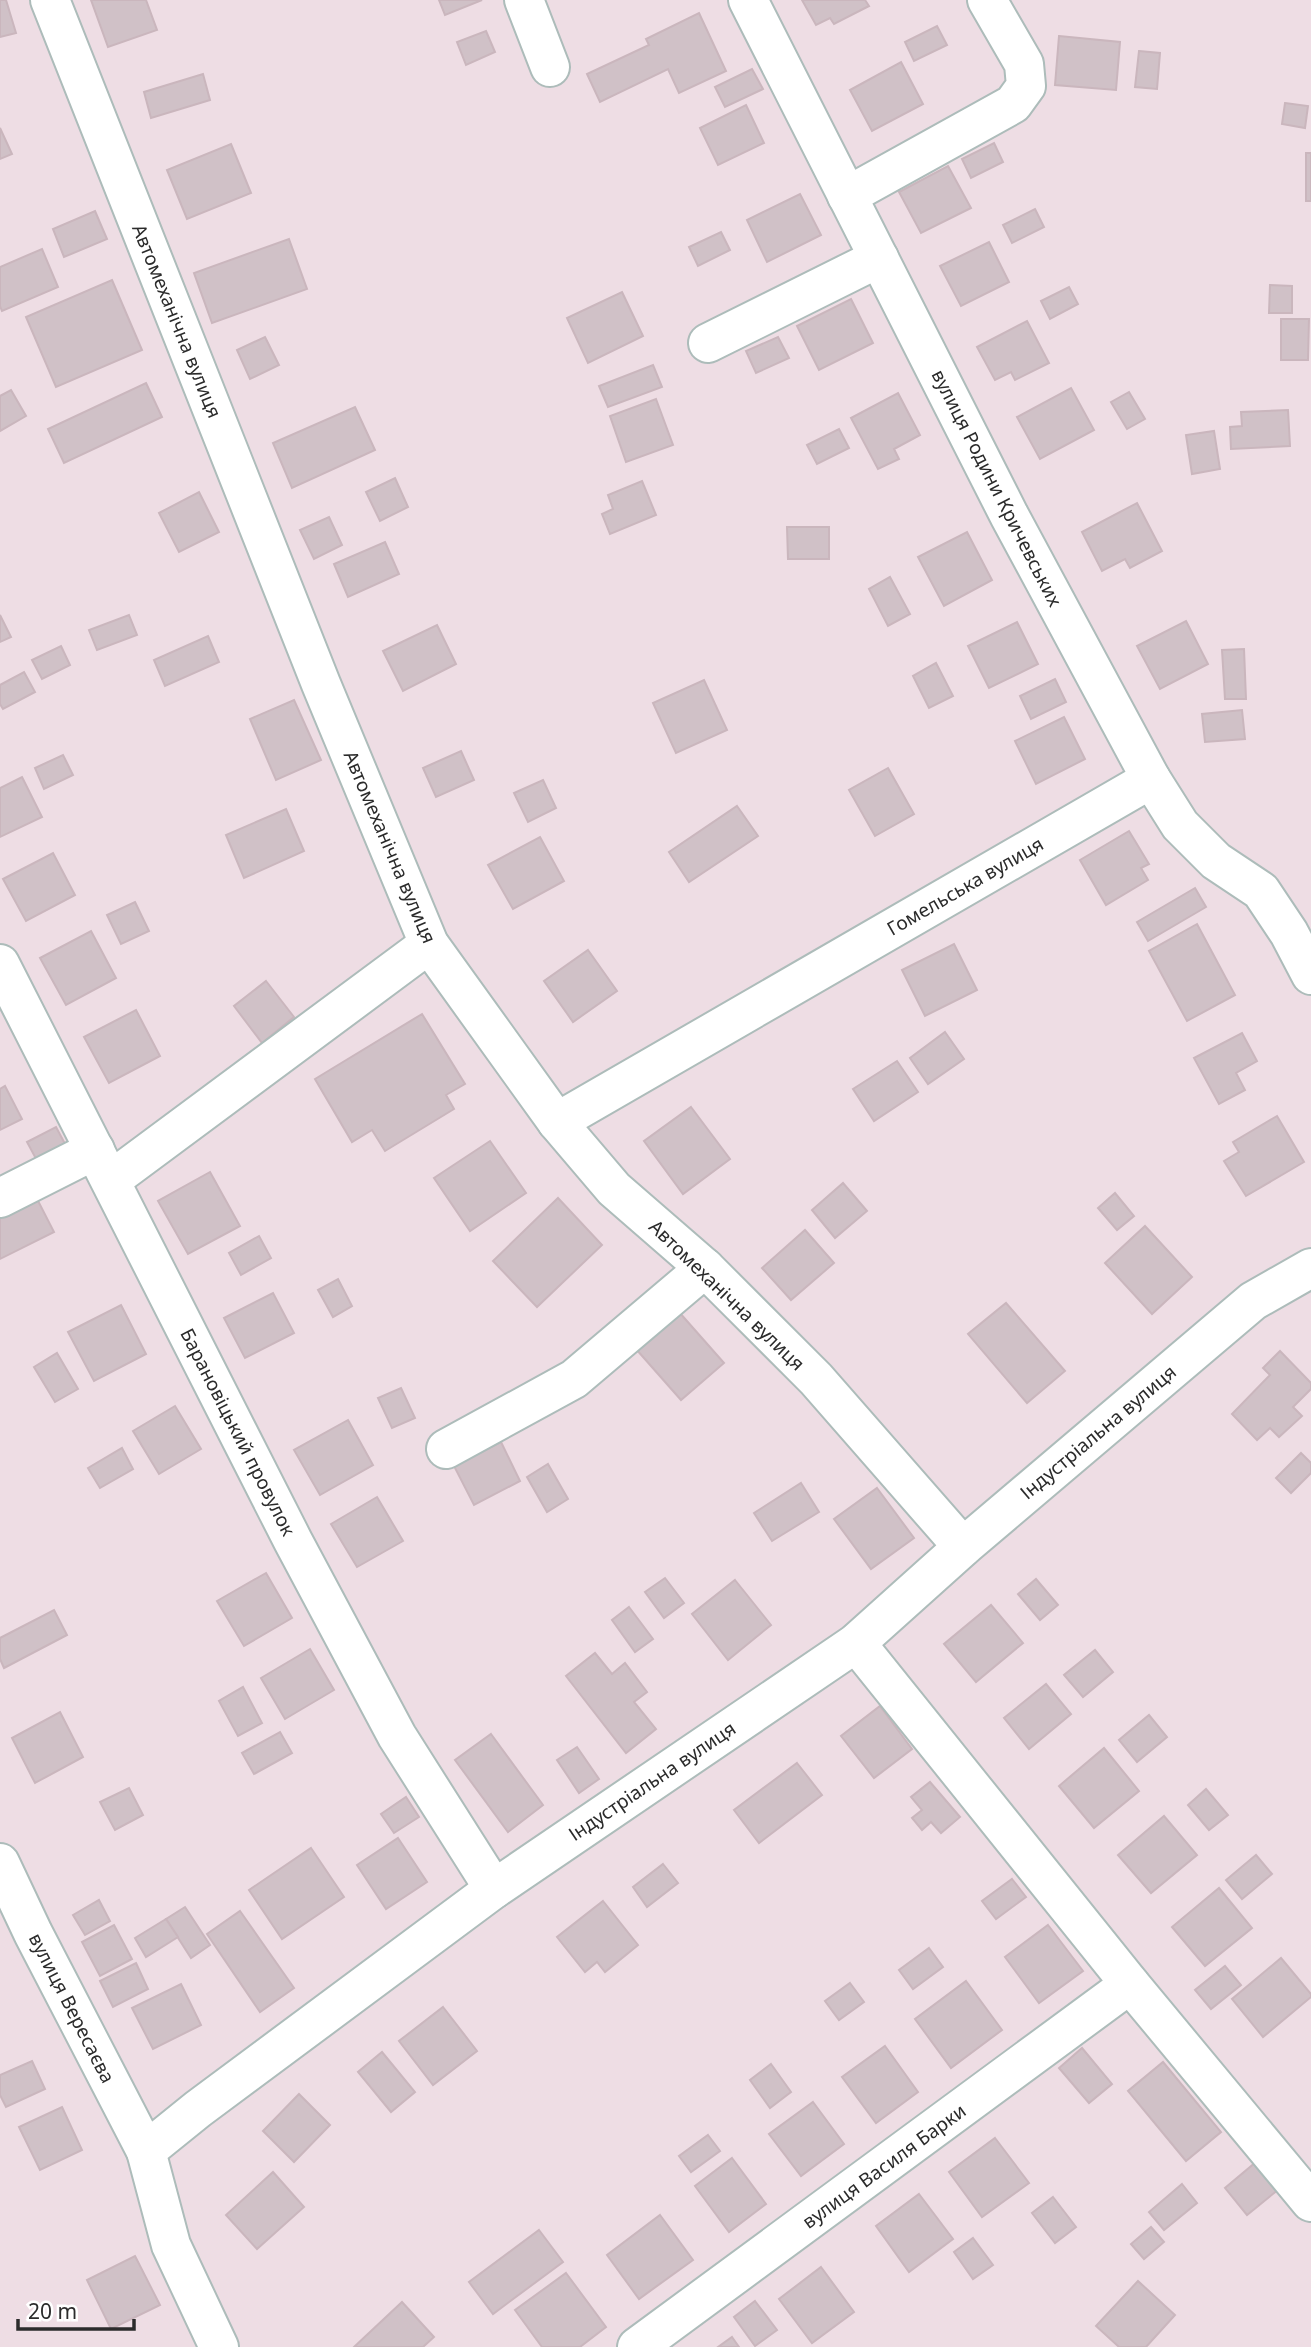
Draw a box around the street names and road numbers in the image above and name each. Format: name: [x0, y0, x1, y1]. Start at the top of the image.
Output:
street label: Автомеханічна вулиця: [126, 220, 228, 422]
street label: вулиця Родини Кричевських: [926, 365, 1068, 611]
street label: Автомеханічна вулиця: [338, 747, 442, 947]
street label: Гомельська вулиця: [882, 831, 1048, 941]
street label: Автомеханічна вулиця: [644, 1214, 810, 1376]
street label: Барановіцький провулок: [174, 1324, 302, 1540]
street label: Індустріальна вулиця: [1014, 1359, 1182, 1505]
street label: Індустріальна вулиця: [563, 1715, 741, 1847]
street label: вулиця Вересаєва: [23, 1929, 121, 2087]
street label: вулиця Василя Барки: [797, 2098, 971, 2234]

